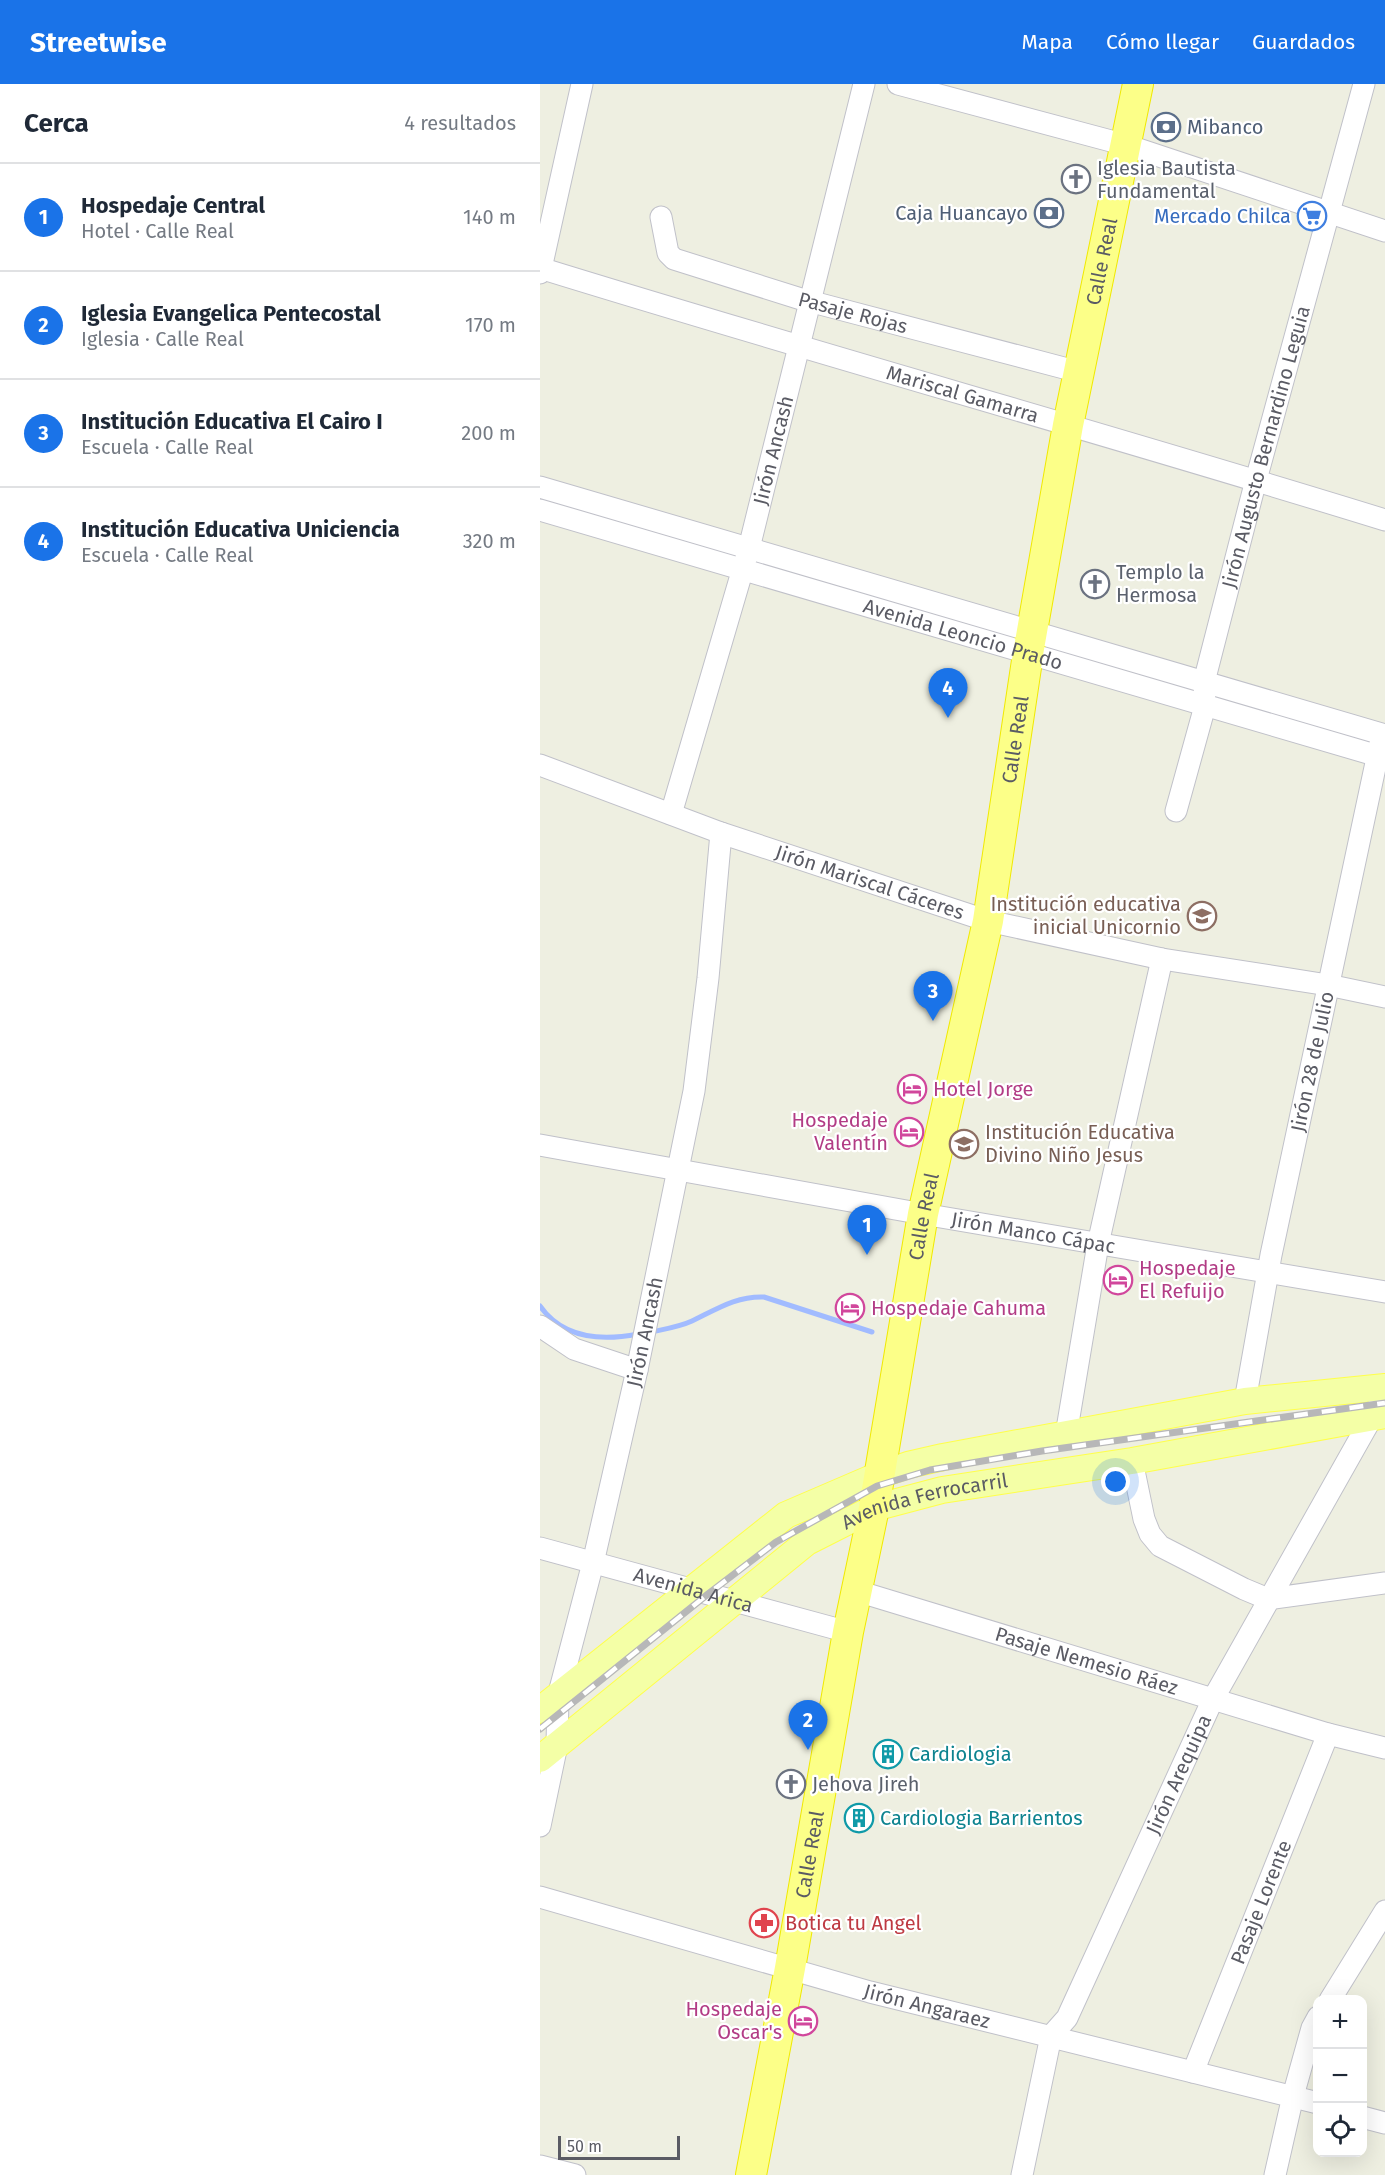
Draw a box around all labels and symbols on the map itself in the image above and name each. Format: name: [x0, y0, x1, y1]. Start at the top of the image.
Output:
bank icon: Mibanco: [1150, 111, 1182, 143]
place label: Mibanco: [1187, 115, 1263, 139]
place label: Iglesia Bautista Fundamental: [1097, 156, 1236, 203]
church icon: Iglesia Bautista Fundamental: [1060, 163, 1092, 195]
bank icon: Caja Huancayo: [1033, 197, 1065, 229]
supermarket icon: Mercado Chilca: [1296, 200, 1328, 232]
place label: Caja Huancayo: [895, 201, 1028, 225]
place label: Mercado Chilca: [1154, 204, 1291, 228]
street label: Calle Real: [1081, 215, 1122, 307]
street label: Pasaje Rojas: [796, 287, 910, 338]
street label: Jirón Augusto Bernardino Leguia: [1217, 303, 1315, 591]
street label: Mariscal Gamarra: [884, 360, 1042, 428]
street label: Jirón Ancash: [748, 393, 798, 507]
place label: Templo la Hermosa: [1116, 560, 1205, 607]
church icon: Templo la Hermosa: [1079, 568, 1111, 600]
street label: Avenida Leoncio Prado: [861, 594, 1066, 675]
pin: 4: [928, 668, 968, 718]
street label: Calle Real: [997, 694, 1034, 785]
street label: Jirón Mariscal Cáceres: [772, 840, 967, 924]
place label: Institución educativa inicial Unicornio: [990, 892, 1181, 939]
school or university icon: Institución educativa inicial Unicornio: [1186, 900, 1218, 932]
pin: 3: [914, 972, 952, 1021]
street label: Jirón 28 de Julio: [1286, 989, 1339, 1134]
hotel icon: Hotel Jorge: [896, 1073, 928, 1105]
place label: Hotel Jorge: [933, 1077, 1033, 1101]
place label: Hospedaje Valentín: [791, 1108, 888, 1155]
hotel icon: Hospedaje Valentín: [893, 1116, 925, 1148]
place label: Institución Educativa Divino Niño Jesus: [985, 1120, 1175, 1167]
school or university icon: Institución Educativa Divino Niño Jesus: [948, 1128, 980, 1160]
street label: Calle Real: [903, 1170, 944, 1262]
pin: 1: [848, 1206, 886, 1255]
street label: Jirón Manco Cápac: [949, 1207, 1117, 1258]
place label: Hospedaje El Refuijo: [1139, 1256, 1236, 1303]
hotel icon: Hospedaje El Refuijo: [1102, 1264, 1134, 1296]
street label: Jirón Ancash: [621, 1275, 668, 1389]
hotel icon: Hospedaje Cahuma: [834, 1292, 866, 1324]
place label: Hospedaje Cahuma: [871, 1296, 1046, 1320]
your location: [1101, 1467, 1130, 1496]
street label: Avenida Ferrocarril: [837, 1468, 1009, 1535]
street label: Avenida Arica: [631, 1562, 756, 1618]
street label: Pasaje Nemesio Ráez: [992, 1622, 1181, 1700]
pin: 2: [788, 1700, 828, 1750]
street label: Jirón Arequipa: [1141, 1711, 1216, 1838]
building icon: Cardiologia: [872, 1738, 904, 1770]
place label: Cardiologia: [909, 1742, 1012, 1766]
church icon: Jehova Jireh: [775, 1768, 807, 1800]
place label: Jehova Jireh: [812, 1772, 920, 1796]
building icon: Cardiologia Barrientos: [843, 1802, 875, 1834]
place label: Cardiologia Barrientos: [880, 1806, 1083, 1830]
street label: Calle Real: [790, 1808, 829, 1900]
street label: Pasaje Lorente: [1225, 1836, 1296, 1968]
pharmacy icon: Botica tu Angel: [748, 1907, 780, 1939]
place label: Botica tu Angel: [785, 1911, 922, 1935]
street label: Jirón Angaraez: [861, 1979, 993, 2033]
place label: Hospedaje Oscar's: [685, 1997, 782, 2044]
hotel icon: Hospedaje Oscar's: [787, 2005, 819, 2037]
scale bar: [558, 2133, 680, 2160]

